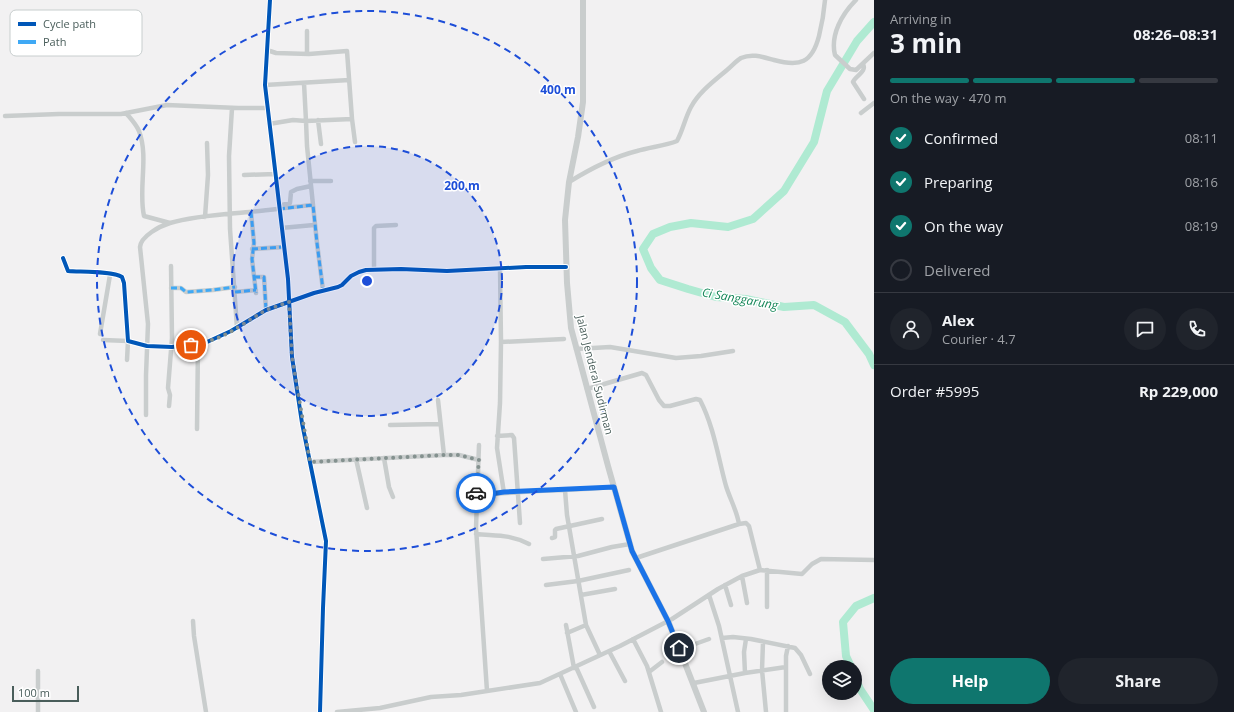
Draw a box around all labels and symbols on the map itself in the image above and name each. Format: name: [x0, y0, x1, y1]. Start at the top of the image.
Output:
legend: [10, 10, 142, 56]
text: Cycle path: [43, 16, 96, 31]
text: Path: [43, 34, 66, 49]
text: 400 m: [540, 81, 576, 98]
text: 200 m: [444, 177, 480, 194]
centre of rings: [360, 274, 374, 288]
water label: Ci Sanggarung: [701, 283, 780, 314]
street label: Jalan Jenderal Sudirman: [573, 313, 618, 436]
pin: [174, 328, 208, 362]
courier: [456, 473, 496, 513]
pin: [662, 631, 696, 665]
scale bar: [12, 684, 79, 703]

